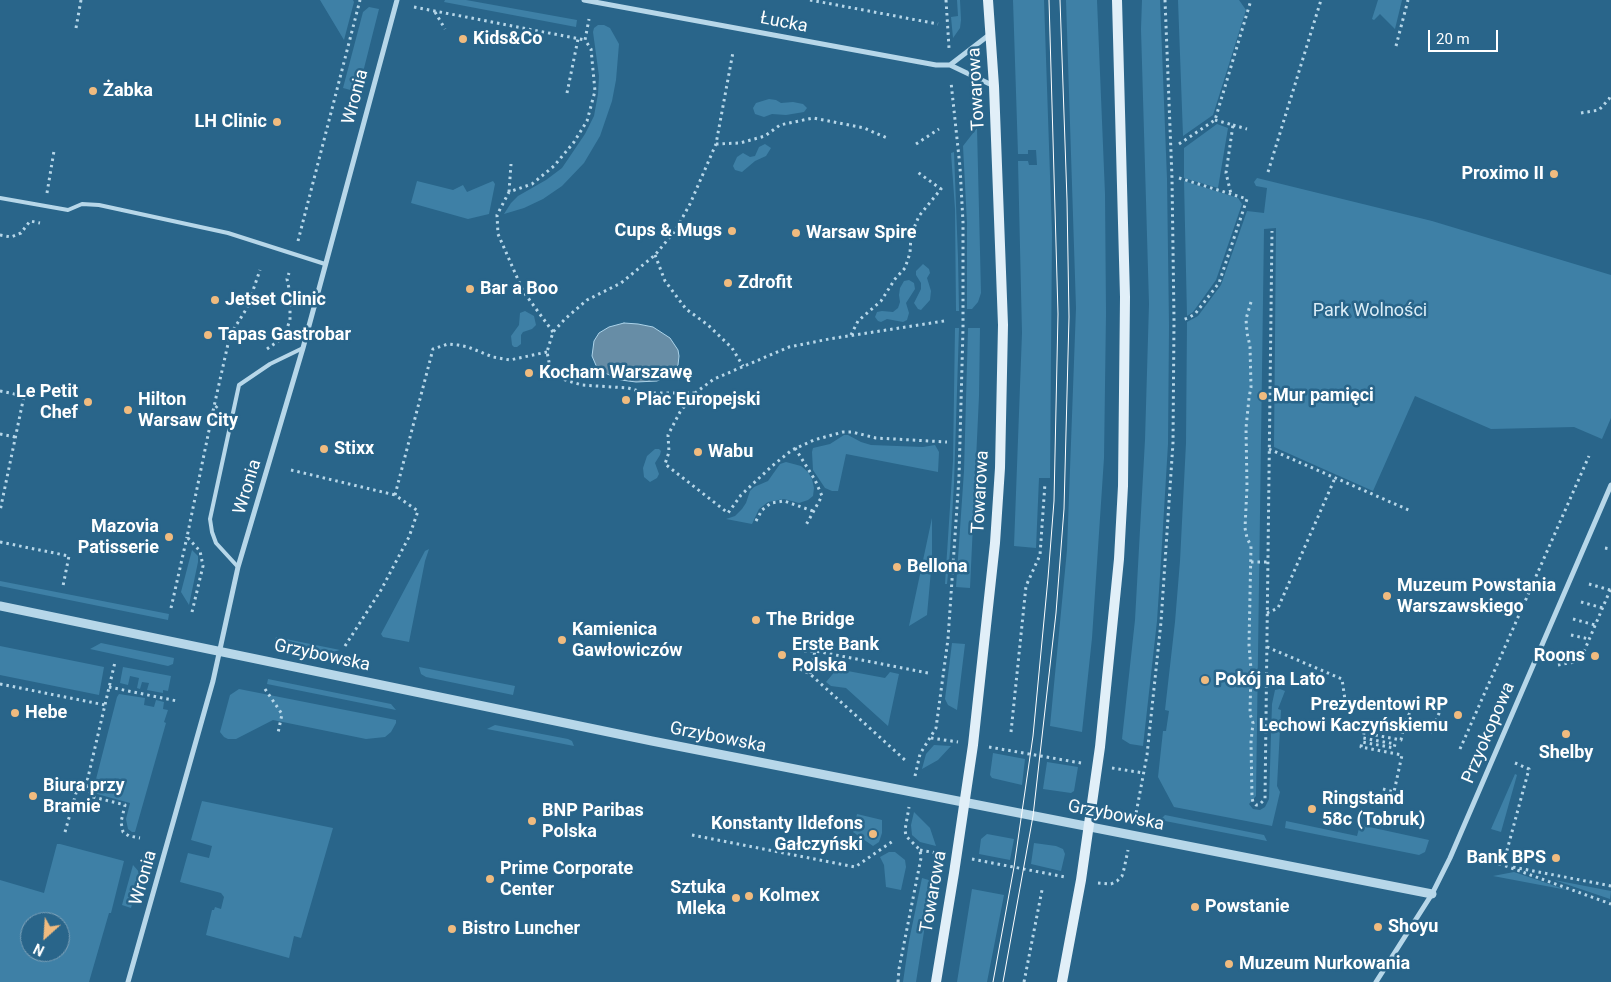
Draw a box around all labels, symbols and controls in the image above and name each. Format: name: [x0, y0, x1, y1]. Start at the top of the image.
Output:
street label: Łucka: [758, 8, 810, 38]
scale bar: [1431, 20, 1501, 52]
place label: Kids&Co: [473, 28, 542, 50]
text: 20 m: [1436, 30, 1470, 48]
marker: Kids&Co: [457, 33, 469, 45]
street label: Towarowa: [964, 47, 990, 131]
street label: Wronia: [338, 67, 374, 127]
place label: Żabka: [103, 80, 153, 102]
marker: Żabka: [87, 85, 99, 97]
place label: LH Clinic: [195, 111, 267, 133]
marker: LH Clinic: [271, 116, 283, 128]
place label: Proximo II: [1461, 163, 1544, 185]
marker: Proximo II: [1548, 168, 1560, 180]
place label: Cups & Mugs: [615, 220, 722, 242]
place label: Warsaw Spire: [806, 222, 916, 244]
marker: Cups & Mugs: [726, 225, 738, 237]
marker: Warsaw Spire: [790, 227, 802, 239]
place label: Zdrofit: [738, 272, 792, 294]
marker: Zdrofit: [722, 277, 734, 289]
place label: Bar a Boo: [480, 278, 558, 300]
marker: Bar a Boo: [464, 283, 476, 295]
place label: Jetset Clinic: [225, 289, 326, 311]
marker: Jetset Clinic: [209, 294, 221, 306]
park label: Park Wolności: [1313, 300, 1427, 322]
place label: Tapas Gastrobar: [218, 324, 351, 346]
marker: Tapas Gastrobar: [202, 329, 214, 341]
place label: Kocham Warszawę: [539, 362, 692, 384]
marker: Kocham Warszawę: [523, 367, 535, 379]
place label: Le Petit Chef: [16, 381, 78, 424]
place label: Mur pamięci: [1273, 385, 1374, 407]
place label: Hilton Warsaw City: [138, 389, 238, 432]
place label: Plac Europejski: [636, 389, 761, 411]
marker: Mur pamięci: [1257, 390, 1269, 402]
marker: Plac Europejski: [620, 394, 632, 406]
marker: Le Petit Chef: [82, 396, 94, 408]
marker: Hilton Warsaw City: [122, 404, 134, 416]
place label: Stixx: [334, 438, 374, 460]
place label: Wabu: [708, 441, 753, 463]
marker: Stixx: [318, 443, 330, 455]
marker: Wabu: [692, 446, 704, 458]
street label: Towarowa: [968, 450, 994, 534]
street label: Wronia: [229, 457, 267, 517]
place label: Mazovia Patisserie: [78, 516, 159, 558]
marker: Mazovia Patisserie: [163, 531, 175, 543]
place label: Bellona: [907, 556, 968, 578]
marker: Bellona: [891, 561, 903, 573]
place label: Muzeum Powstania Warszawskiego: [1397, 575, 1556, 618]
marker: Muzeum Powstania Warszawskiego: [1381, 590, 1393, 602]
place label: The Bridge: [766, 609, 854, 631]
marker: The Bridge: [750, 614, 762, 626]
place label: Kamienica Gawłowiczów: [572, 619, 683, 662]
marker: Kamienica Gawłowiczów: [556, 634, 568, 646]
place label: Erste Bank Polska: [792, 634, 879, 676]
street label: Grzybowska: [272, 635, 372, 677]
place label: Roons: [1534, 645, 1585, 667]
marker: Erste Bank Polska: [776, 649, 788, 661]
marker: Roons: [1589, 650, 1601, 662]
place label: Pokój na Lato: [1215, 669, 1325, 691]
marker: Pokój na Lato: [1199, 674, 1211, 686]
street label: Przyokopowa: [1458, 679, 1520, 787]
place label: Prezydentowi RP Lechowi Kaczyńskiemu: [1259, 694, 1448, 736]
place label: Hebe: [25, 702, 67, 724]
marker: Hebe: [9, 707, 21, 719]
marker: Prezydentowi RP Lechowi Kaczyńskiemu: [1452, 709, 1464, 721]
street label: Grzybowska: [668, 718, 768, 758]
marker: Shelby: [1560, 728, 1572, 740]
place label: Shelby: [1539, 742, 1593, 764]
place label: Biura przy Bramie: [43, 775, 125, 818]
place label: Ringstand 58c (Tobruk): [1322, 788, 1425, 831]
marker: Biura przy Bramie: [27, 790, 39, 802]
street label: Grzybowska: [1066, 796, 1166, 836]
place label: BNP Paribas Polska: [542, 800, 644, 842]
marker: Ringstand 58c (Tobruk): [1306, 803, 1318, 815]
place label: Konstanty Ildefons Gałczyński: [711, 813, 863, 856]
marker: BNP Paribas Polska: [526, 815, 538, 827]
marker: Konstanty Ildefons Gałczyński: [867, 828, 879, 840]
place label: Bank BPS: [1467, 847, 1546, 869]
street label: Wronia: [126, 848, 162, 908]
street label: Towarowa: [916, 849, 952, 935]
marker: Bank BPS: [1550, 852, 1562, 864]
place label: Prime Corporate Center: [500, 858, 633, 901]
marker: Prime Corporate Center: [484, 873, 496, 885]
place label: Sztuka Mleka: [670, 877, 726, 920]
place label: Kolmex: [759, 885, 820, 907]
marker: Kolmex: [743, 890, 755, 902]
marker: Sztuka Mleka: [730, 892, 742, 904]
place label: Powstanie: [1205, 896, 1289, 918]
marker: Powstanie: [1189, 901, 1201, 913]
north arrow: [20, 912, 70, 962]
place label: Shoyu: [1388, 916, 1438, 938]
place label: Bistro Luncher: [462, 918, 580, 940]
marker: Shoyu: [1372, 921, 1384, 933]
marker: Bistro Luncher: [446, 923, 458, 935]
text: N: [31, 940, 47, 959]
place label: Muzeum Nurkowania: [1239, 953, 1410, 975]
marker: Muzeum Nurkowania: [1223, 958, 1235, 970]

